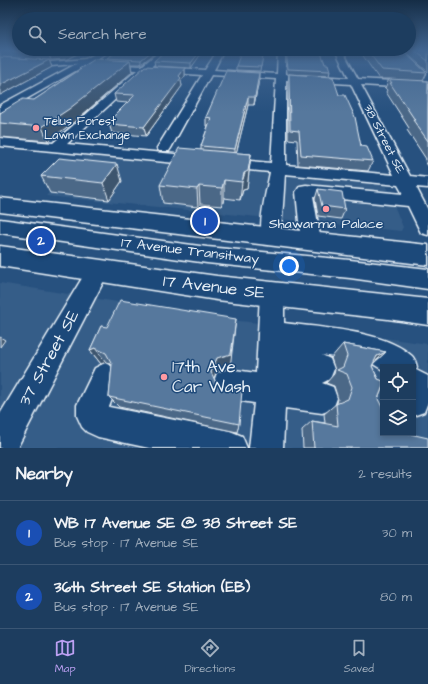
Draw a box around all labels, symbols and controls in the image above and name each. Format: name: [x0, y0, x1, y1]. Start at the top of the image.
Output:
search box: [12, 12, 416, 56]
icon: search: [26, 23, 48, 45]
text: Search here: [58, 24, 147, 45]
street label: 38 Street SE: [359, 102, 409, 176]
place label: Telus Forest Lawn Exchange: [44, 113, 131, 145]
marker: Telus Forest Lawn Exchange: [31, 123, 41, 133]
marker: Shawarma Palace: [321, 204, 331, 214]
pin: 1: [192, 206, 218, 236]
place label: Shawarma Palace: [269, 214, 384, 234]
pin: 2: [28, 226, 54, 256]
street label: 17 Avenue Transitway: [120, 233, 260, 269]
your location: [279, 256, 299, 276]
street label: 17 Avenue SE: [162, 269, 266, 305]
street label: 37 Street SE: [13, 306, 85, 410]
place label: 17th Ave Car Wash: [172, 355, 251, 399]
map controls: [380, 364, 416, 436]
button: locate: [380, 364, 416, 400]
marker: 17th Ave Car Wash: [159, 372, 169, 382]
button: layers: [380, 400, 416, 436]
text: Nearby: [16, 462, 73, 486]
text: 2 results: [358, 465, 412, 483]
text: WB 17 Avenue SE @ 38 Street SE: [54, 513, 297, 534]
text: 1: [28, 524, 30, 542]
text: 30 m: [382, 524, 412, 542]
text: Bus stop · 17 Avenue SE: [54, 534, 199, 552]
text: 36th Street SE Station (EB): [54, 577, 250, 598]
text: 2: [25, 588, 33, 606]
text: 80 m: [380, 588, 412, 606]
text: Bus stop · 17 Avenue SE: [54, 598, 199, 616]
tab: Map: [54, 637, 76, 676]
tab: Directions: [184, 637, 236, 676]
tab: Saved: [344, 637, 374, 676]

